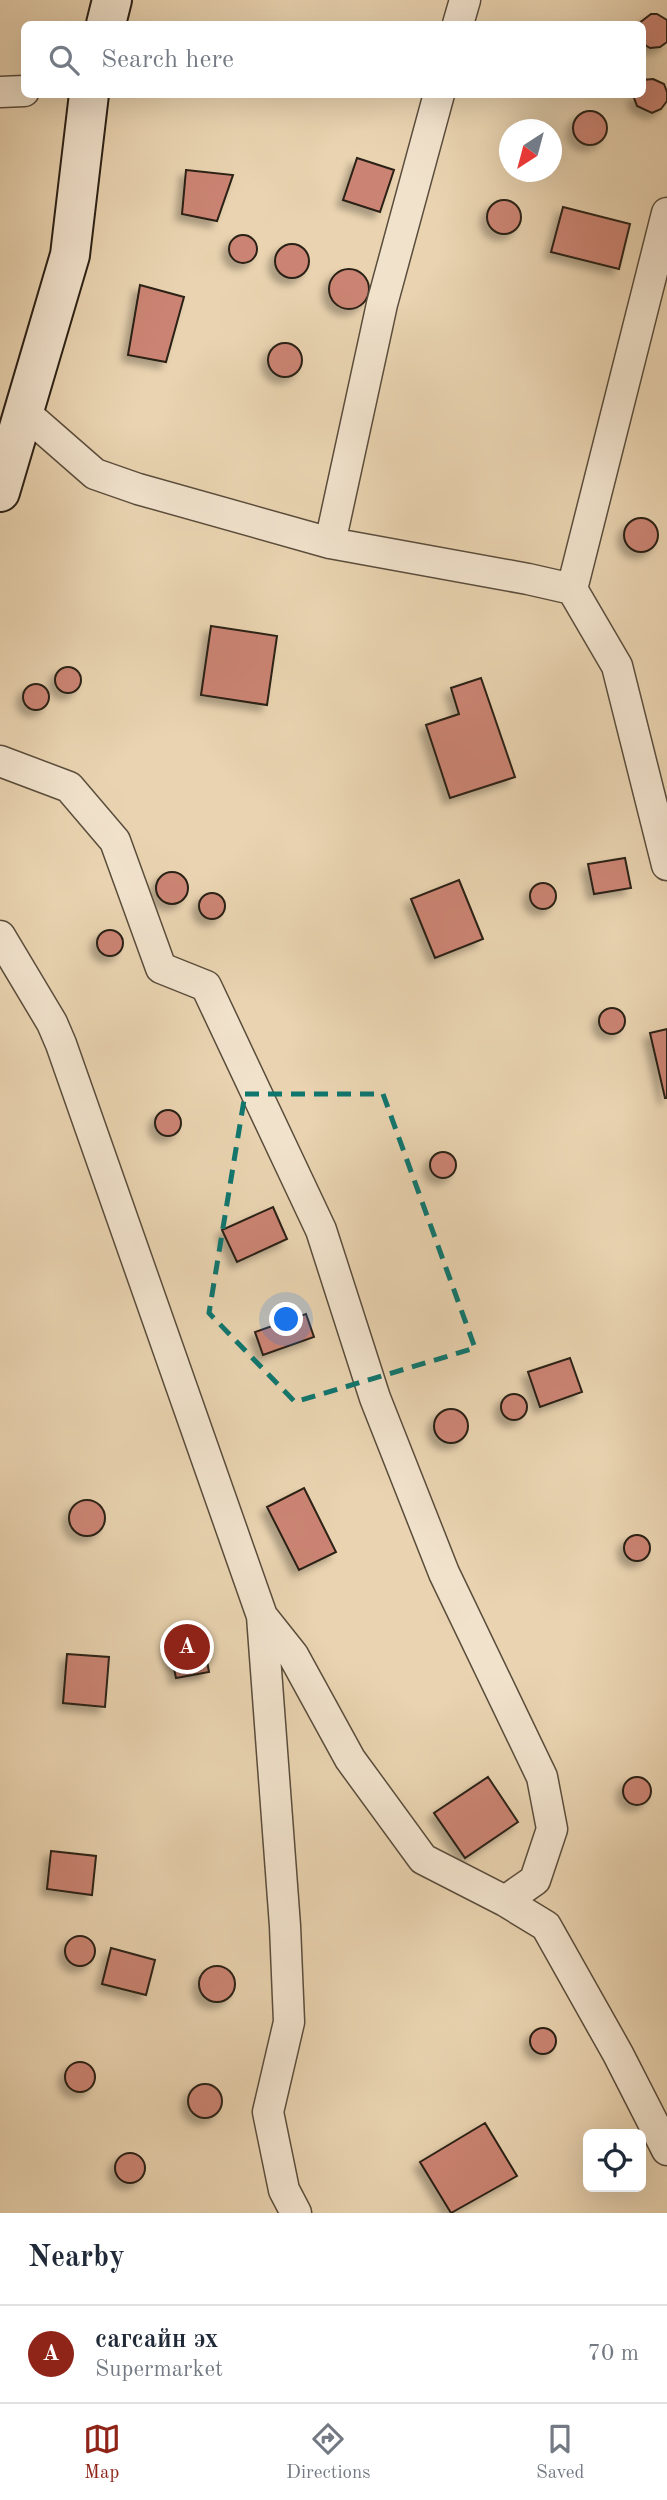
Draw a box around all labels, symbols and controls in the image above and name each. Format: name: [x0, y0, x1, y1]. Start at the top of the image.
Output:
search box: [21, 21, 646, 98]
icon: search: [45, 41, 83, 79]
text: Search here: [101, 47, 234, 73]
north arrow: [499, 119, 562, 182]
your location: [269, 1302, 303, 1336]
pin: A: [164, 1621, 210, 1673]
map controls: [583, 2129, 646, 2192]
button: locate: [583, 2129, 646, 2192]
text: Nearby: [28, 2243, 125, 2273]
text: сагсайн эх: [95, 2327, 218, 2353]
text: A: [42, 2342, 60, 2365]
text: 70 m: [588, 2342, 639, 2365]
text: Supermarket: [95, 2358, 223, 2381]
tab: Map: [83, 2420, 121, 2485]
tab: Directions: [286, 2420, 371, 2485]
tab: Saved: [536, 2420, 584, 2485]

